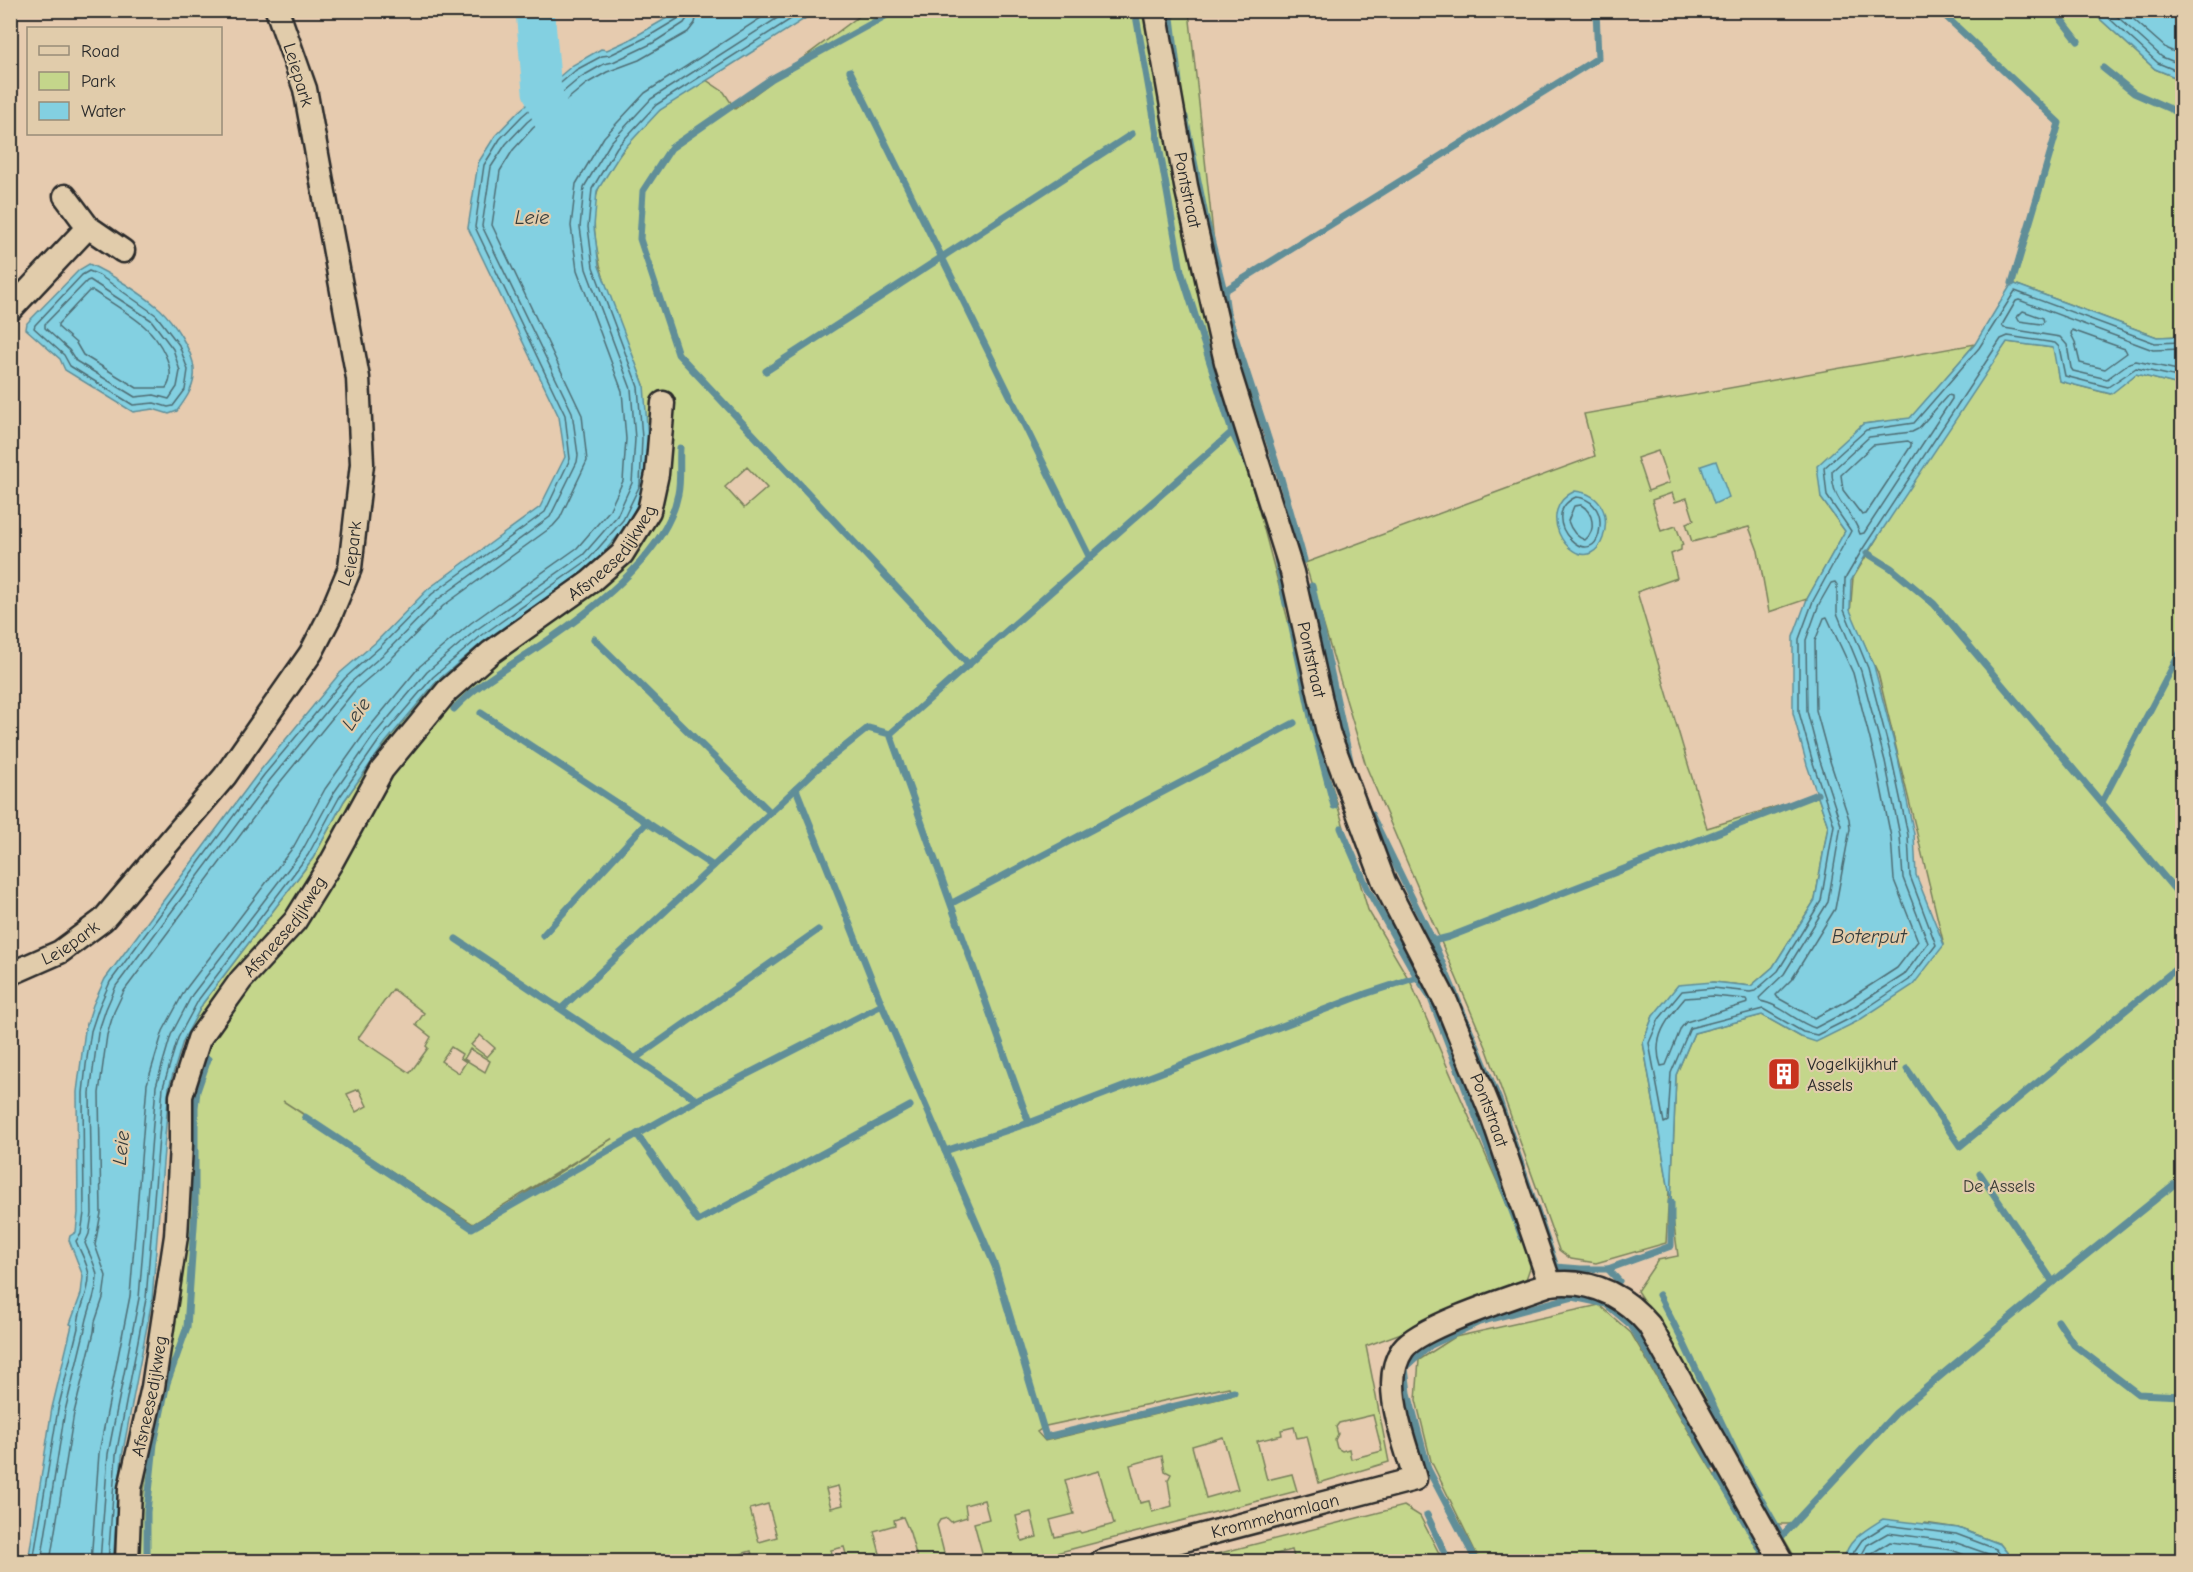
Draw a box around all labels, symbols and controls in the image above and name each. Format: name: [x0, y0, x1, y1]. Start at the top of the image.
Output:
legend: [27, 27, 222, 135]
text: Road: [81, 41, 120, 62]
street label: Leiepark: [278, 41, 318, 110]
text: Park: [81, 71, 116, 92]
text: Water: [81, 101, 126, 122]
street label: Pontstraat: [1170, 150, 1206, 231]
water label: Leie: [515, 206, 549, 229]
street label: Afsneesedijkweg: [564, 504, 660, 605]
street label: Leiepark: [333, 520, 366, 589]
street label: Pontstraat: [1293, 620, 1331, 700]
water label: Leie: [337, 693, 375, 735]
street label: Afsneesedijkweg: [238, 872, 331, 981]
street label: Leiepark: [38, 916, 104, 969]
water label: Boterput: [1832, 925, 1908, 948]
place label: Vogelkijkhut Assels: [1807, 1054, 1898, 1096]
building icon: Vogelkijkhut Assels: [1766, 1056, 1802, 1092]
street label: Pontstraat: [1466, 1070, 1513, 1151]
water label: Leie: [108, 1130, 134, 1166]
park label: De Assels: [1963, 1176, 2035, 1197]
street label: Afsneesedijkweg: [127, 1334, 171, 1459]
street label: Krommehamlaan: [1209, 1489, 1341, 1543]

